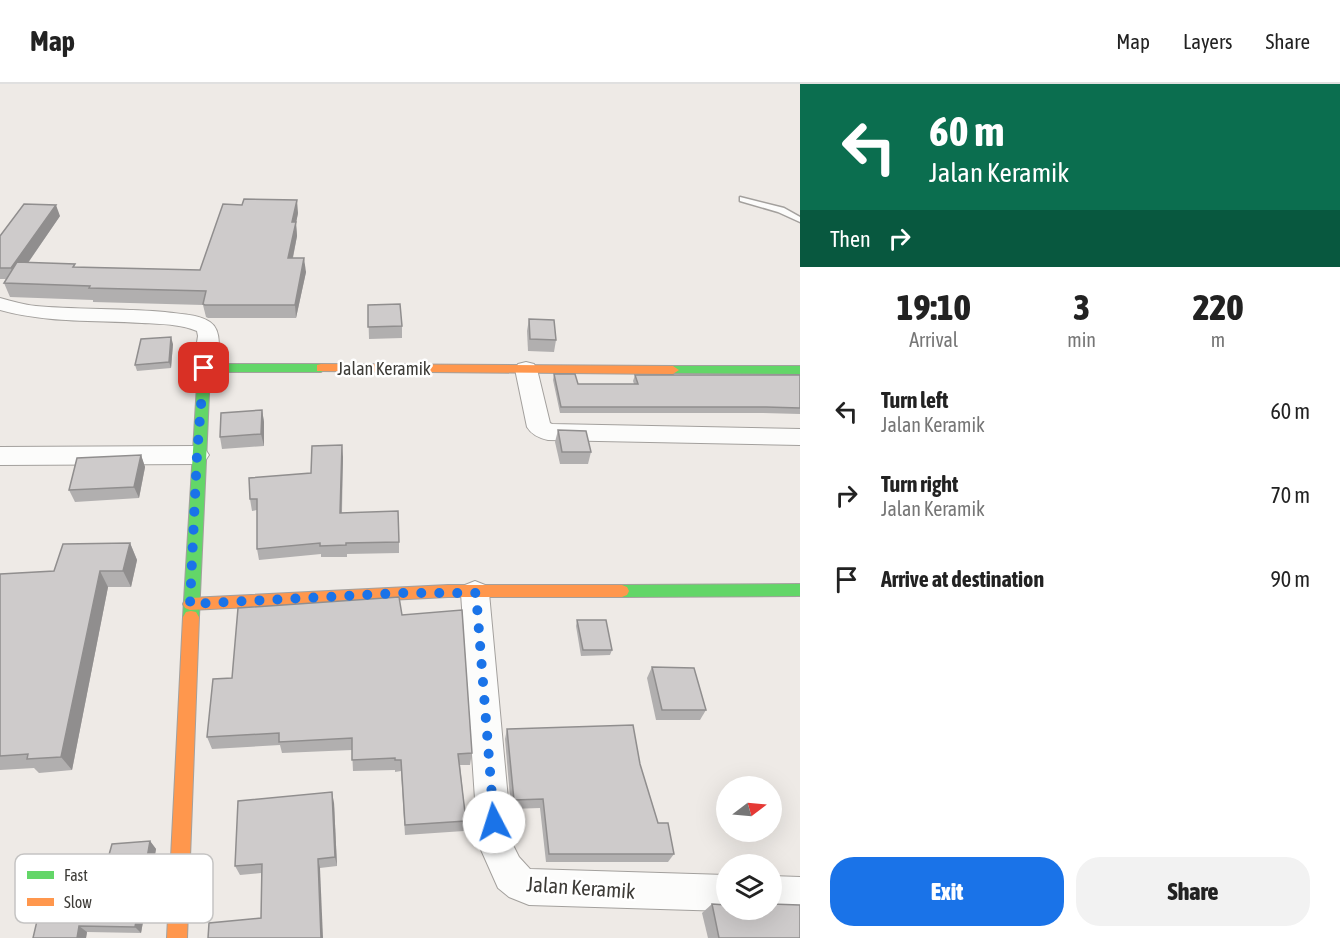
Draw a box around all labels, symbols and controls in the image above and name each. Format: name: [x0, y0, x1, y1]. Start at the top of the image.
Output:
text: Map: [30, 25, 75, 57]
text: Map: [1116, 29, 1150, 53]
text: Layers: [1183, 29, 1233, 53]
text: Share: [1266, 29, 1310, 53]
text: 60 m: [929, 107, 1004, 155]
icon: left: [830, 108, 908, 186]
text: Jalan Keramik: [929, 157, 1069, 188]
icon: right: [883, 222, 916, 255]
text: Then: [830, 226, 871, 252]
text: 19:10: [897, 286, 971, 328]
text: 3: [1073, 286, 1090, 328]
text: 220: [1193, 286, 1243, 328]
text: Arrival: [909, 328, 958, 351]
text: min: [1067, 328, 1096, 351]
text: m: [1211, 328, 1225, 351]
pin: [178, 342, 229, 393]
icon: arrive: [187, 351, 220, 384]
street label: Jalan Keramik: [337, 358, 431, 379]
text: Turn left: [881, 387, 948, 413]
icon: left: [830, 395, 863, 428]
text: 60 m: [1270, 398, 1310, 424]
text: Jalan Keramik: [881, 413, 985, 436]
text: Turn right: [881, 471, 958, 497]
icon: right: [830, 479, 863, 512]
text: 70 m: [1270, 482, 1310, 508]
text: Jalan Keramik: [881, 497, 985, 520]
icon: arrive: [830, 563, 863, 596]
text: Arrive at destination: [881, 566, 1044, 592]
text: 90 m: [1270, 566, 1310, 592]
north arrow: [716, 776, 782, 842]
map controls: [716, 776, 782, 920]
position arrow: [462, 790, 526, 854]
legend: [15, 854, 213, 923]
button: layers: [716, 854, 782, 920]
button: Exit: [830, 857, 1064, 926]
button: Share: [1076, 857, 1310, 926]
text: Fast: [64, 866, 88, 884]
street label: Jalan Keramik: [526, 871, 636, 903]
text: Slow: [64, 893, 92, 911]

